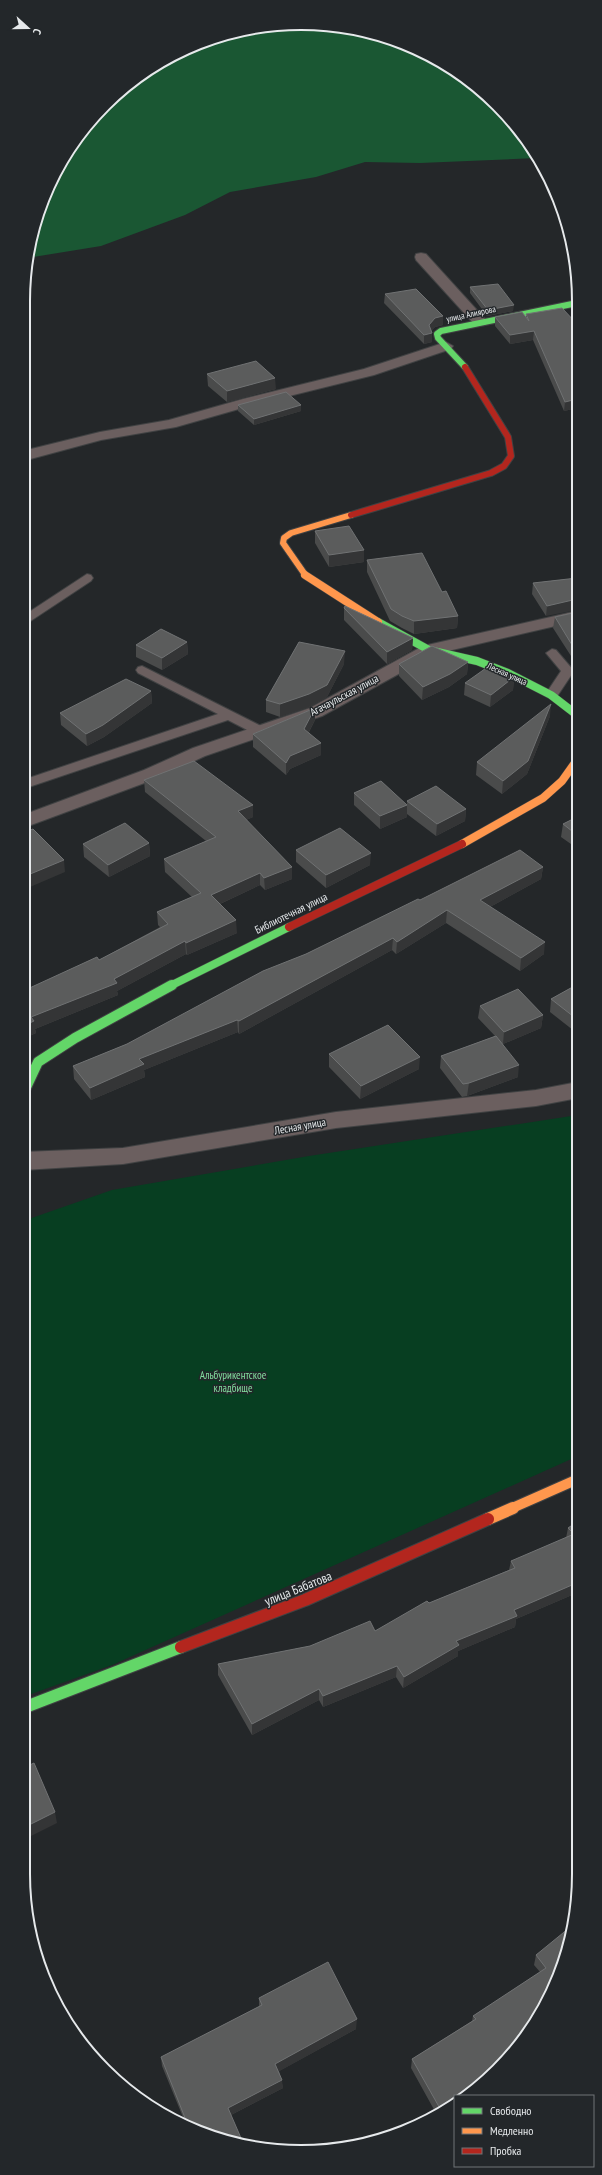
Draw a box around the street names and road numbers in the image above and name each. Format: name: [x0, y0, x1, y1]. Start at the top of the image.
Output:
street label: улица Алиярова: [445, 303, 497, 324]
street label: Лесная улица: [485, 659, 529, 687]
street label: Агачаульская улица: [307, 671, 381, 719]
street label: Библиотечная улица: [252, 889, 330, 937]
street label: Лесная улица: [272, 1115, 327, 1138]
street label: улица Бабатова: [262, 1567, 334, 1610]

